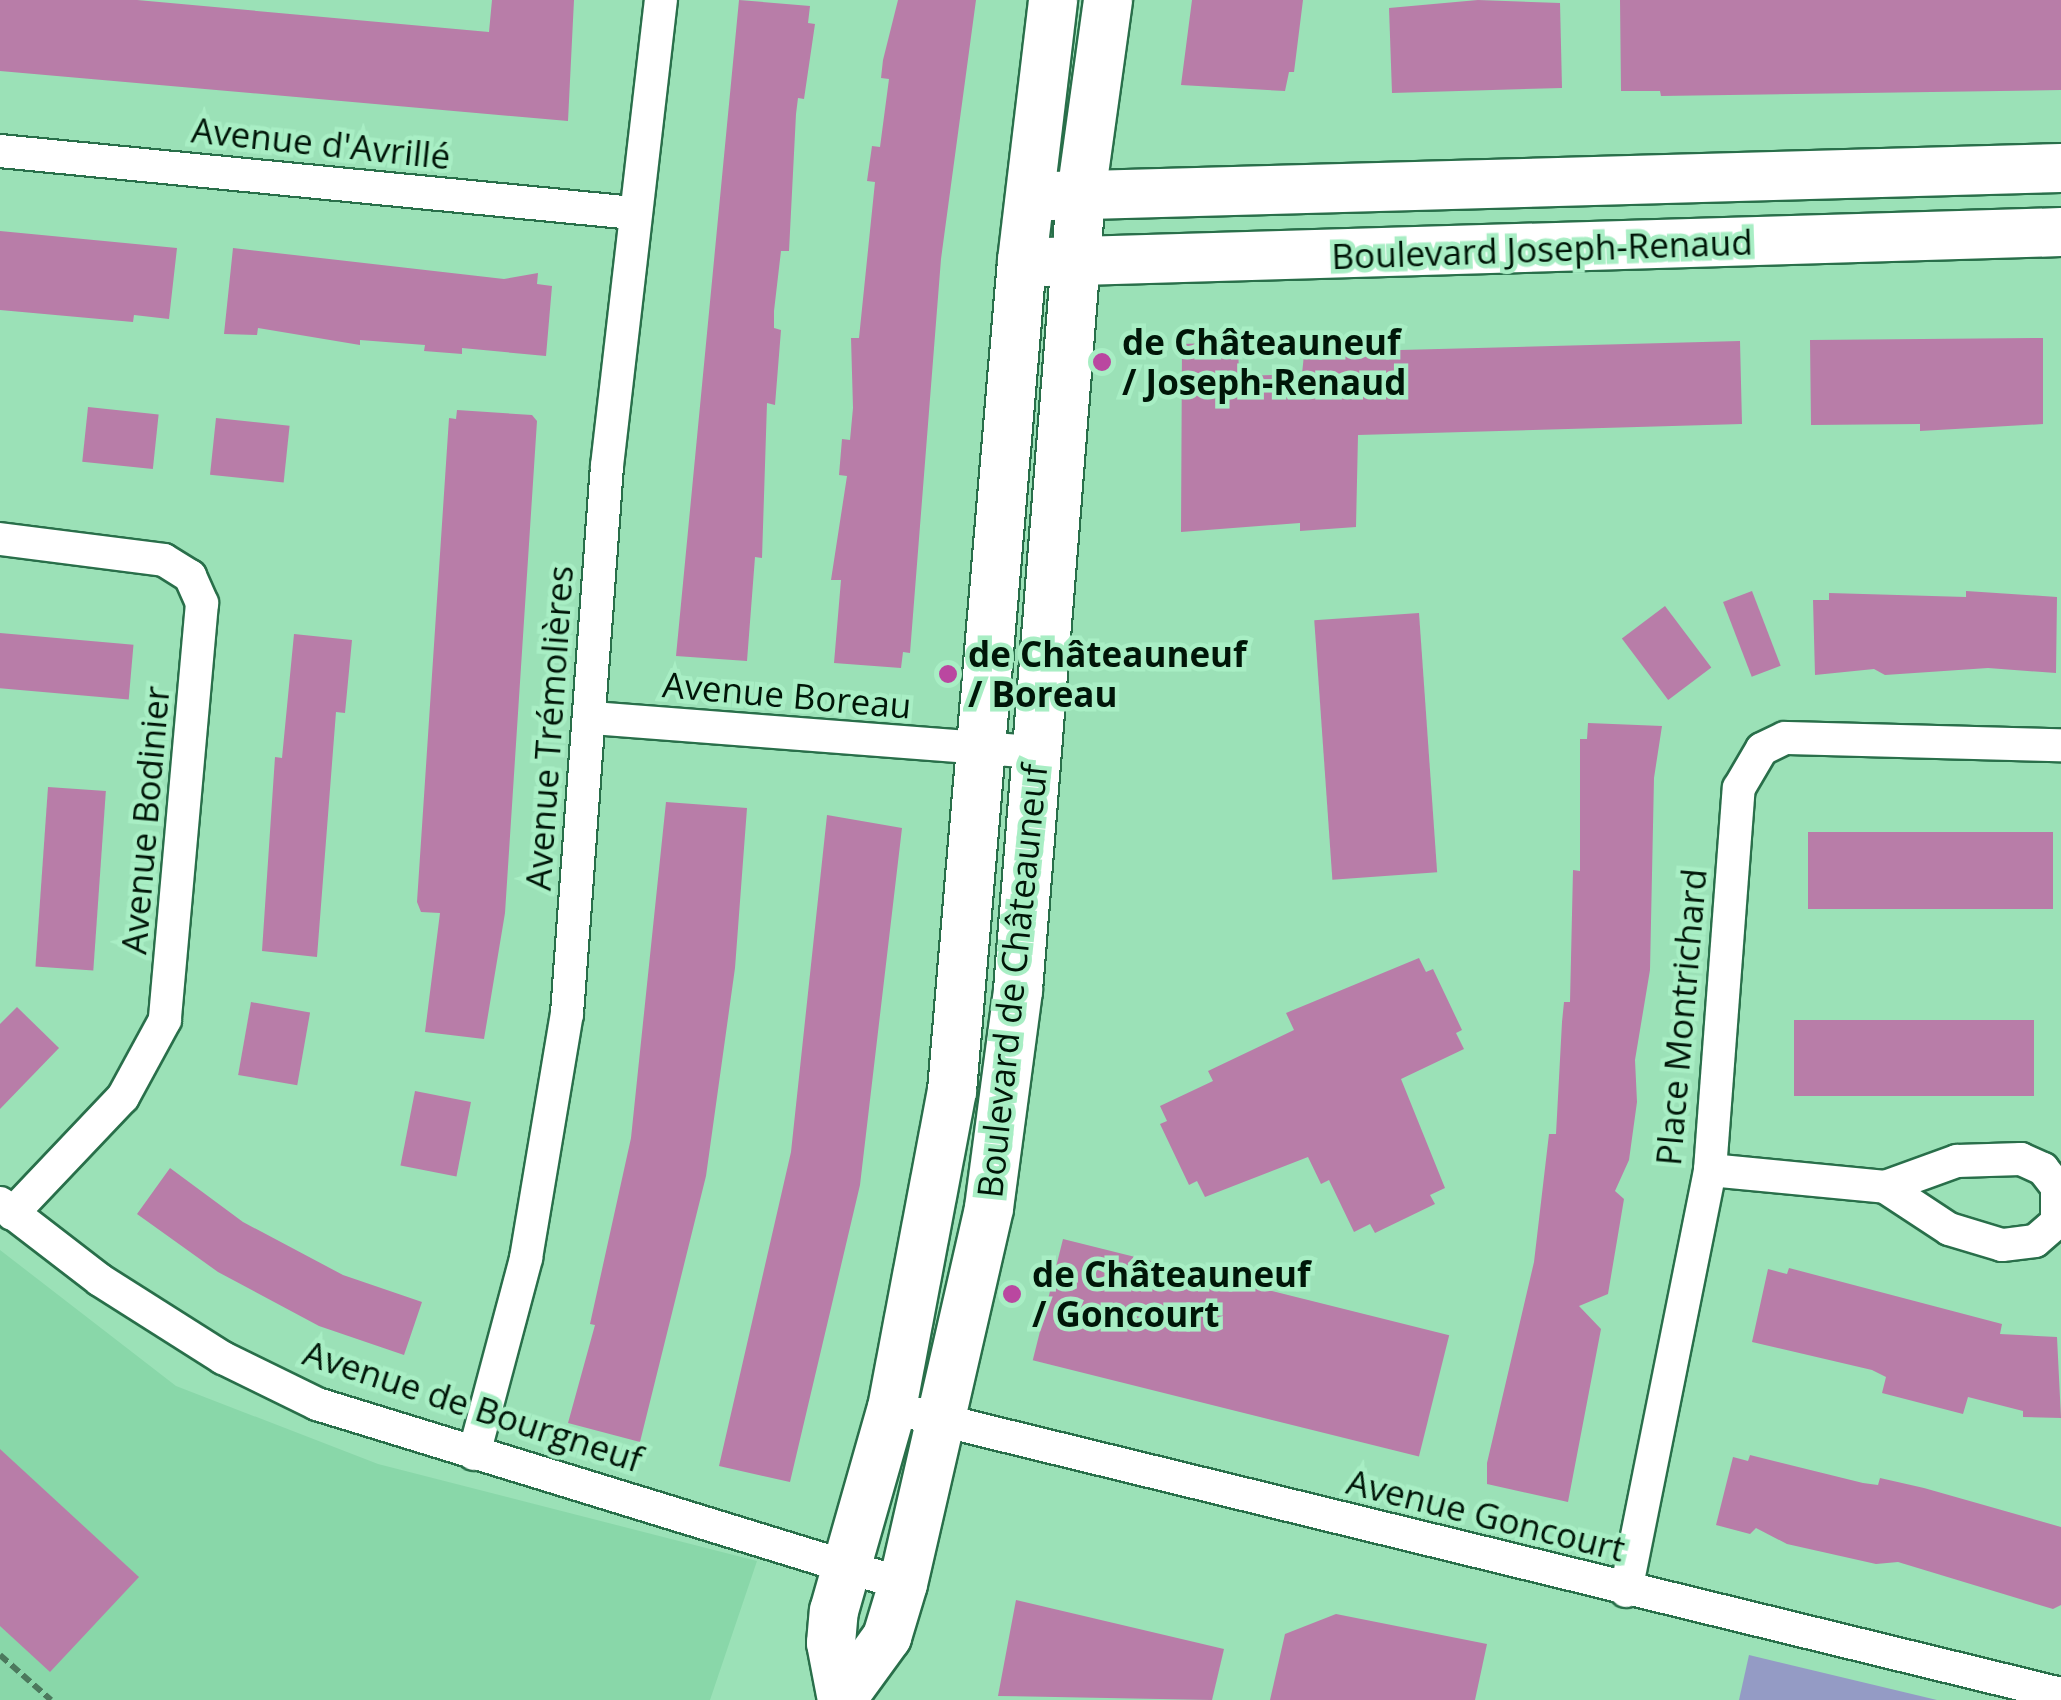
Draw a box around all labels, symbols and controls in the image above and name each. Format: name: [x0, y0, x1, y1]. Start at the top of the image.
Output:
street label: Avenue d'Avrillé: [189, 109, 453, 177]
street label: Boulevard Joseph-Renaud: [1331, 221, 1753, 277]
place label: de Châteauneuf / Joseph-Renaud: [1122, 321, 1406, 403]
marker: de Châteauneuf / Joseph-Renaud: [1091, 351, 1113, 373]
street label: Avenue Trémolières: [517, 564, 581, 892]
place label: de Châteauneuf / Boreau: [968, 633, 1247, 715]
street label: Avenue Boreau: [661, 663, 913, 727]
marker: de Châteauneuf / Boreau: [937, 663, 959, 685]
street label: Avenue Bodinier: [112, 684, 178, 956]
street label: Boulevard de Châteauneuf: [968, 762, 1056, 1200]
street label: Place Montrichard: [1647, 867, 1715, 1167]
place label: de Châteauneuf / Goncourt: [1032, 1253, 1311, 1335]
marker: de Châteauneuf / Goncourt: [1001, 1283, 1023, 1305]
street label: Avenue de Bourgneuf: [298, 1331, 648, 1481]
street label: Avenue Goncourt: [1343, 1460, 1629, 1570]

